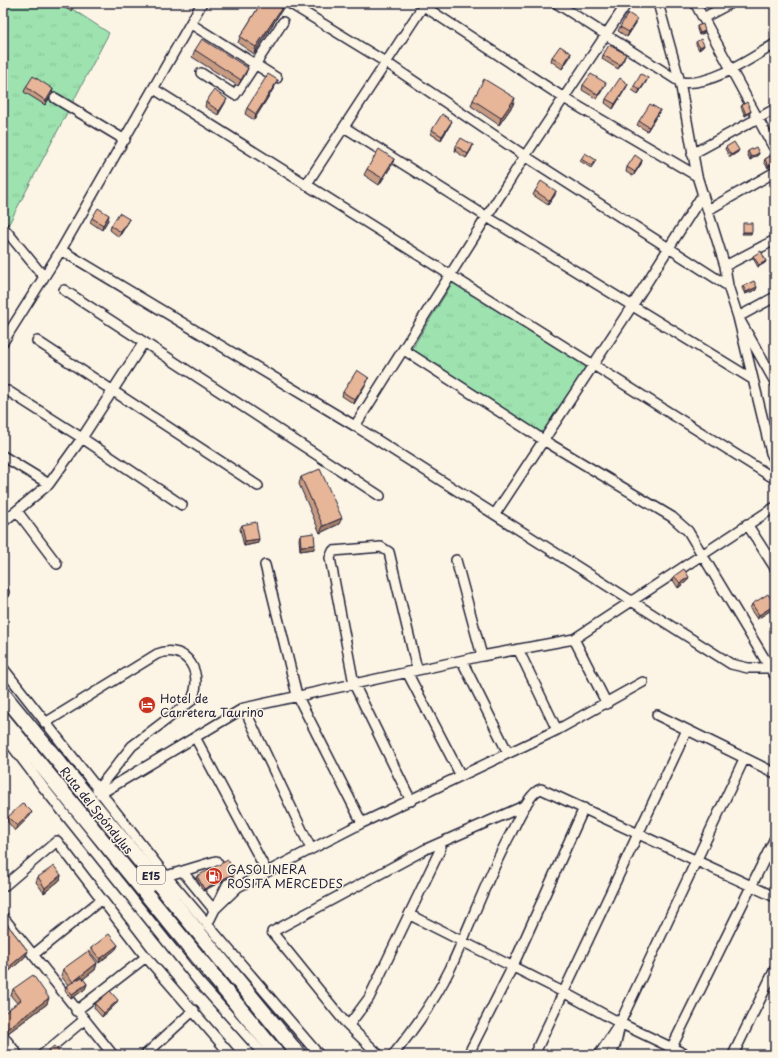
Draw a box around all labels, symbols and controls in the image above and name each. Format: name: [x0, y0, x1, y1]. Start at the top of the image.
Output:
place label: Hotel de Carretera Taurino: [160, 689, 264, 721]
hotel icon: Hotel de Carretera Taurino: [137, 695, 157, 715]
street label: Ruta del Spóndylus: [56, 762, 138, 858]
place label: GASOLINERA ROSITA MERCEDES: [227, 860, 343, 892]
road number: E15: [137, 866, 165, 884]
fuel station icon: GASOLINERA ROSITA MERCEDES: [204, 866, 224, 886]

